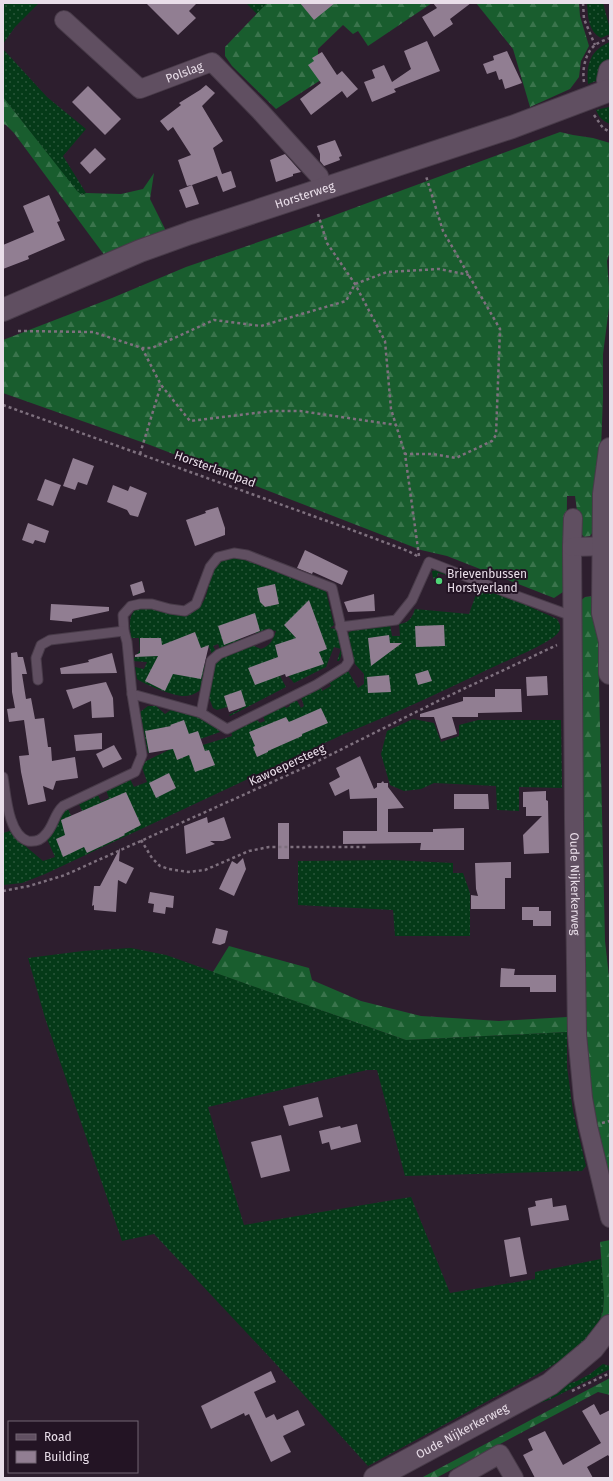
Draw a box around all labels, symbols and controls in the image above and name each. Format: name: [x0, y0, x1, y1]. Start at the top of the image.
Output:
street label: Polslag: [164, 59, 206, 86]
street label: Horsterweg: [273, 179, 337, 212]
street label: Horsterlandpad: [172, 448, 258, 490]
place label: Brievenbussen Horstyerland: [447, 567, 527, 595]
marker: Brievenbussen Horstyerland: [434, 576, 444, 586]
street label: Kawoepersteeg: [247, 741, 328, 789]
street label: Oude Nijkerkerweg: [567, 832, 583, 936]
street label: Oude Nijkerkerweg: [414, 1400, 512, 1462]
legend: [8, 1421, 138, 1473]
text: Road: [44, 1430, 72, 1444]
text: Building: [44, 1450, 90, 1464]

